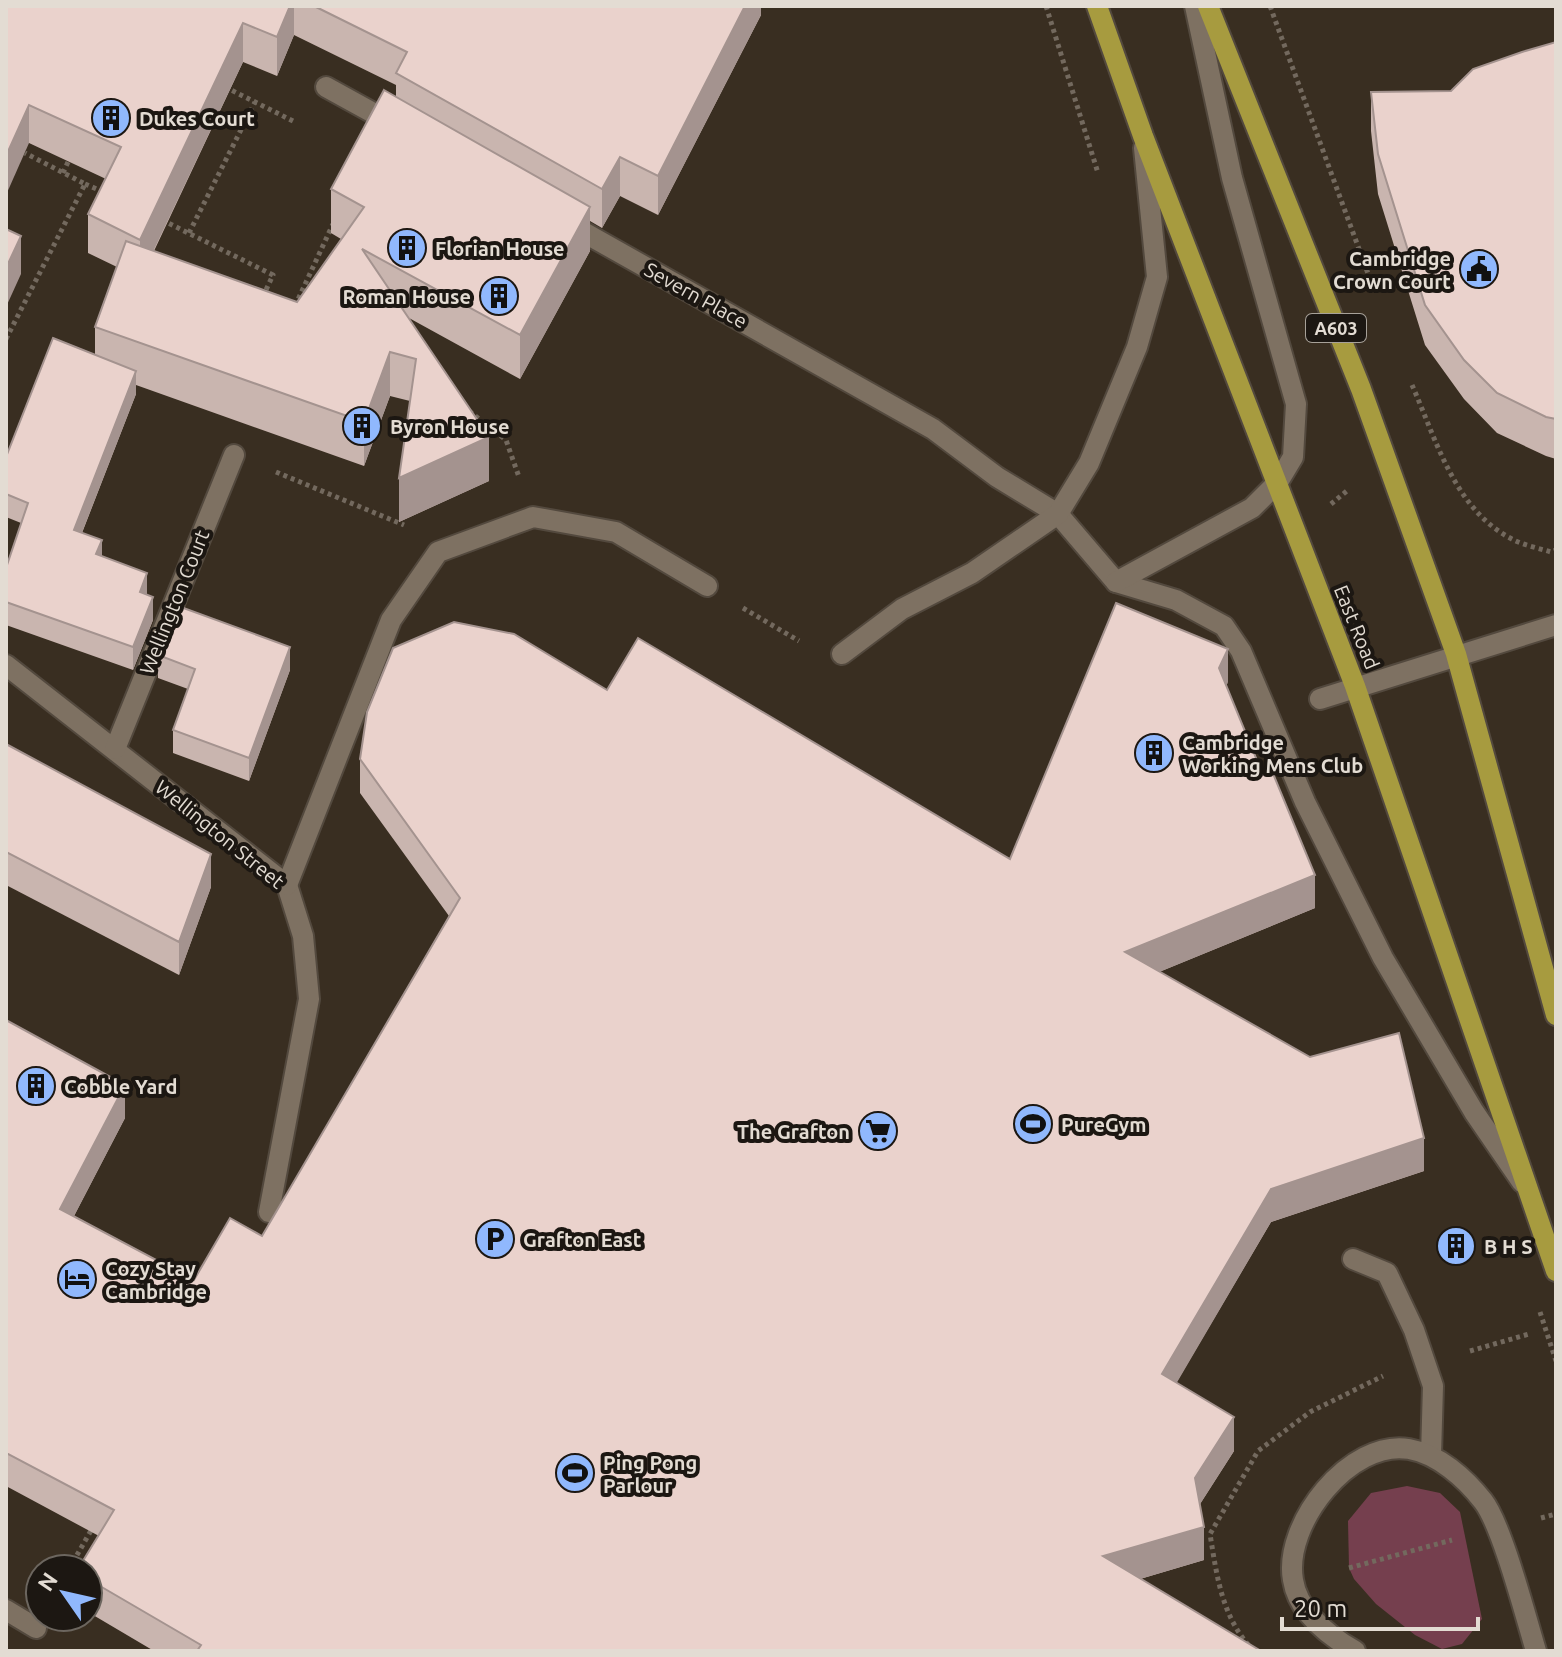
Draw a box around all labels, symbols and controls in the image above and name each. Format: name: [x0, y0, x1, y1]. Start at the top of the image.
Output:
building icon: Dukes Court: [90, 97, 132, 139]
place label: Dukes Court: [139, 107, 255, 130]
building icon: Florian House: [386, 227, 428, 269]
place label: Florian House: [435, 237, 565, 260]
place label: Cambridge Crown Court: [1333, 247, 1451, 293]
public building icon: Cambridge Crown Court: [1458, 248, 1500, 290]
street label: Severn Place: [641, 257, 751, 333]
building icon: Roman House: [478, 275, 520, 317]
place label: Roman House: [342, 285, 471, 308]
road number: A603: [1306, 314, 1366, 342]
building icon: Byron House: [341, 405, 383, 447]
place label: Byron House: [390, 415, 509, 438]
street label: Wellington Court: [135, 526, 214, 678]
street label: East Road: [1330, 582, 1384, 672]
place label: Cambridge Working Mens Club: [1182, 731, 1363, 777]
building icon: Cambridge Working Mens Club: [1133, 732, 1175, 774]
street label: Wellington Street: [151, 775, 289, 893]
building icon: Cobble Yard: [15, 1065, 57, 1107]
place label: Cobble Yard: [64, 1075, 177, 1098]
sports icon: PureGym: [1012, 1103, 1054, 1145]
supermarket icon: The Grafton: [857, 1110, 899, 1152]
place label: PureGym: [1061, 1113, 1146, 1136]
place label: The Grafton: [737, 1120, 850, 1143]
parking icon: Grafton East: [474, 1218, 516, 1260]
building icon: B H S: [1435, 1225, 1477, 1267]
place label: Grafton East: [523, 1228, 642, 1251]
place label: B H S: [1484, 1235, 1533, 1258]
place label: Cozy Stay Cambridge: [105, 1257, 207, 1303]
hotel icon: Cozy Stay Cambridge: [56, 1258, 98, 1300]
place label: Ping Pong Parlour: [603, 1451, 697, 1497]
sports icon: Ping Pong Parlour: [554, 1452, 596, 1494]
north arrow: [24, 1553, 104, 1633]
text: N: [32, 1568, 62, 1595]
scale bar: [1282, 1581, 1478, 1631]
text: 20 m: [1294, 1595, 1347, 1622]

